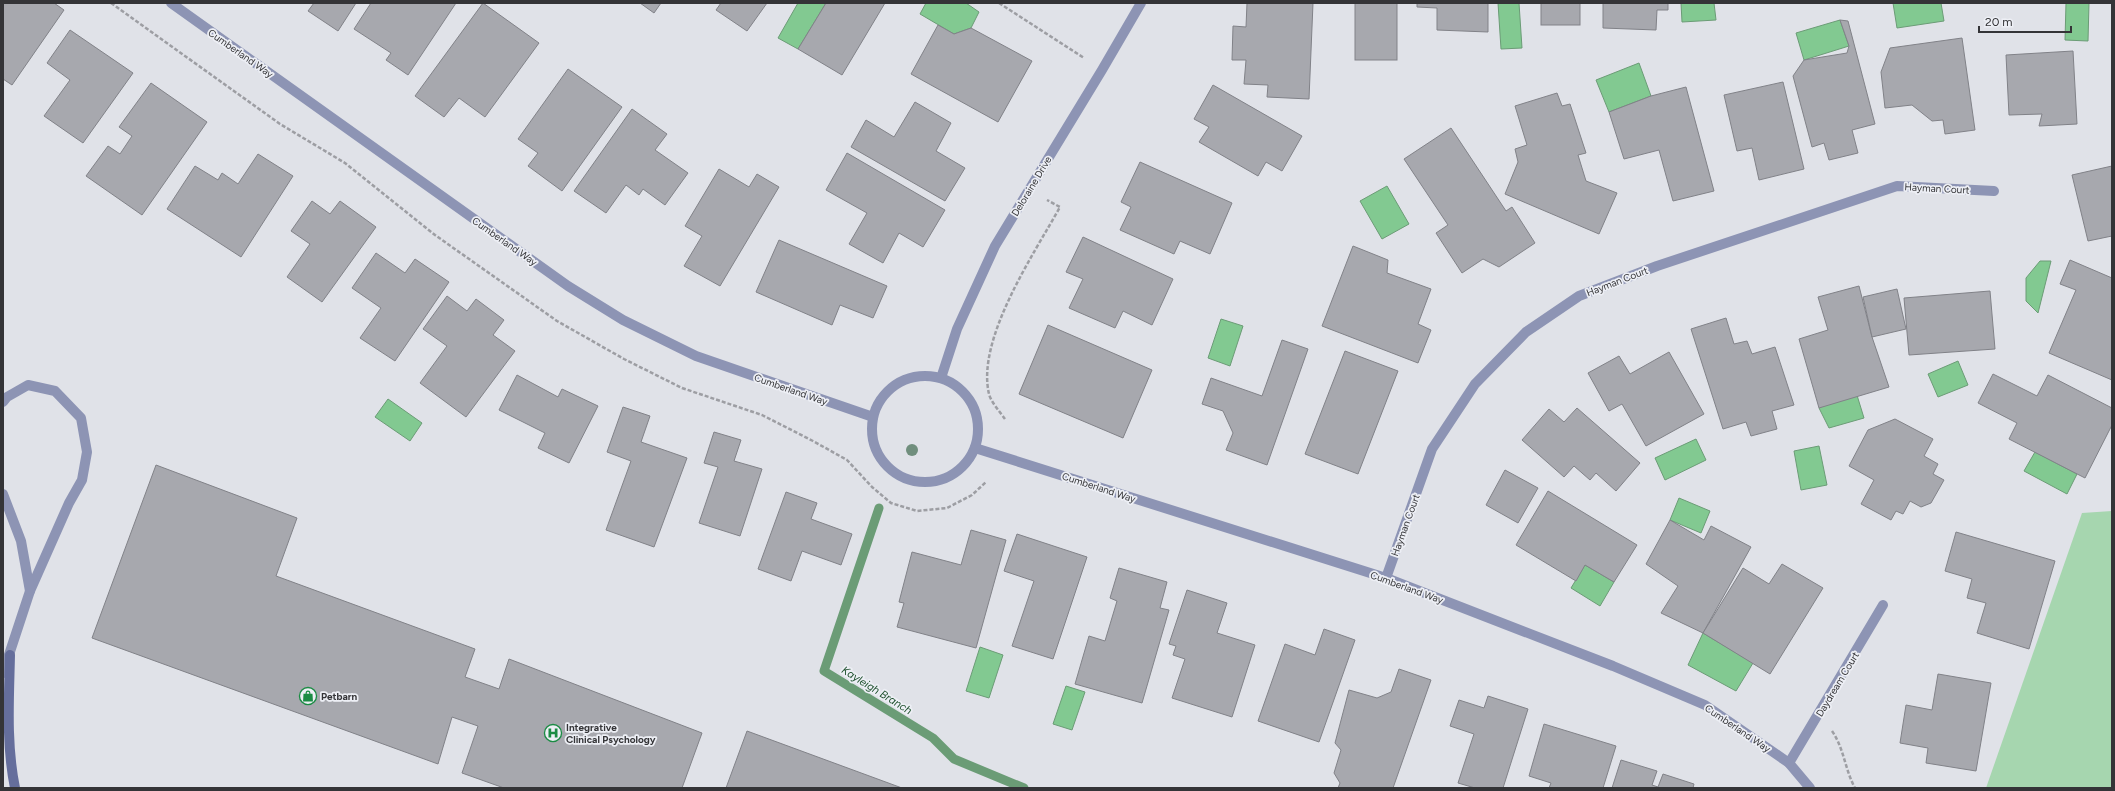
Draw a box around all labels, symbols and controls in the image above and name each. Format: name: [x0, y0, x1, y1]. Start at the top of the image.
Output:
scale bar: [1979, 8, 2071, 34]
text: 20 m: [1985, 15, 2013, 29]
street label: Cumberland Way: [206, 26, 276, 81]
street label: Deloraine Drive: [1008, 153, 1055, 219]
street label: Hayman Court: [1904, 180, 1970, 197]
street label: Cumberland Way: [470, 214, 540, 269]
street label: Hayman Court: [1584, 264, 1650, 299]
street label: Cumberland Way: [752, 371, 830, 408]
street label: Cumberland Way: [1060, 469, 1138, 506]
street label: Hayman Court: [1388, 492, 1423, 558]
street label: Cumberland Way: [1369, 568, 1446, 607]
street label: Daydream Court: [1813, 649, 1862, 719]
water label: Kayleigh Branch: [839, 664, 914, 717]
shop icon: Petbarn: [298, 686, 318, 706]
place label: Petbarn: [321, 690, 358, 703]
street label: Cumberland Way: [1702, 702, 1774, 756]
place label: Integrative Clinical Psychology: [566, 721, 656, 746]
hospital icon: Integrative Clinical Psychology: [543, 723, 563, 743]

